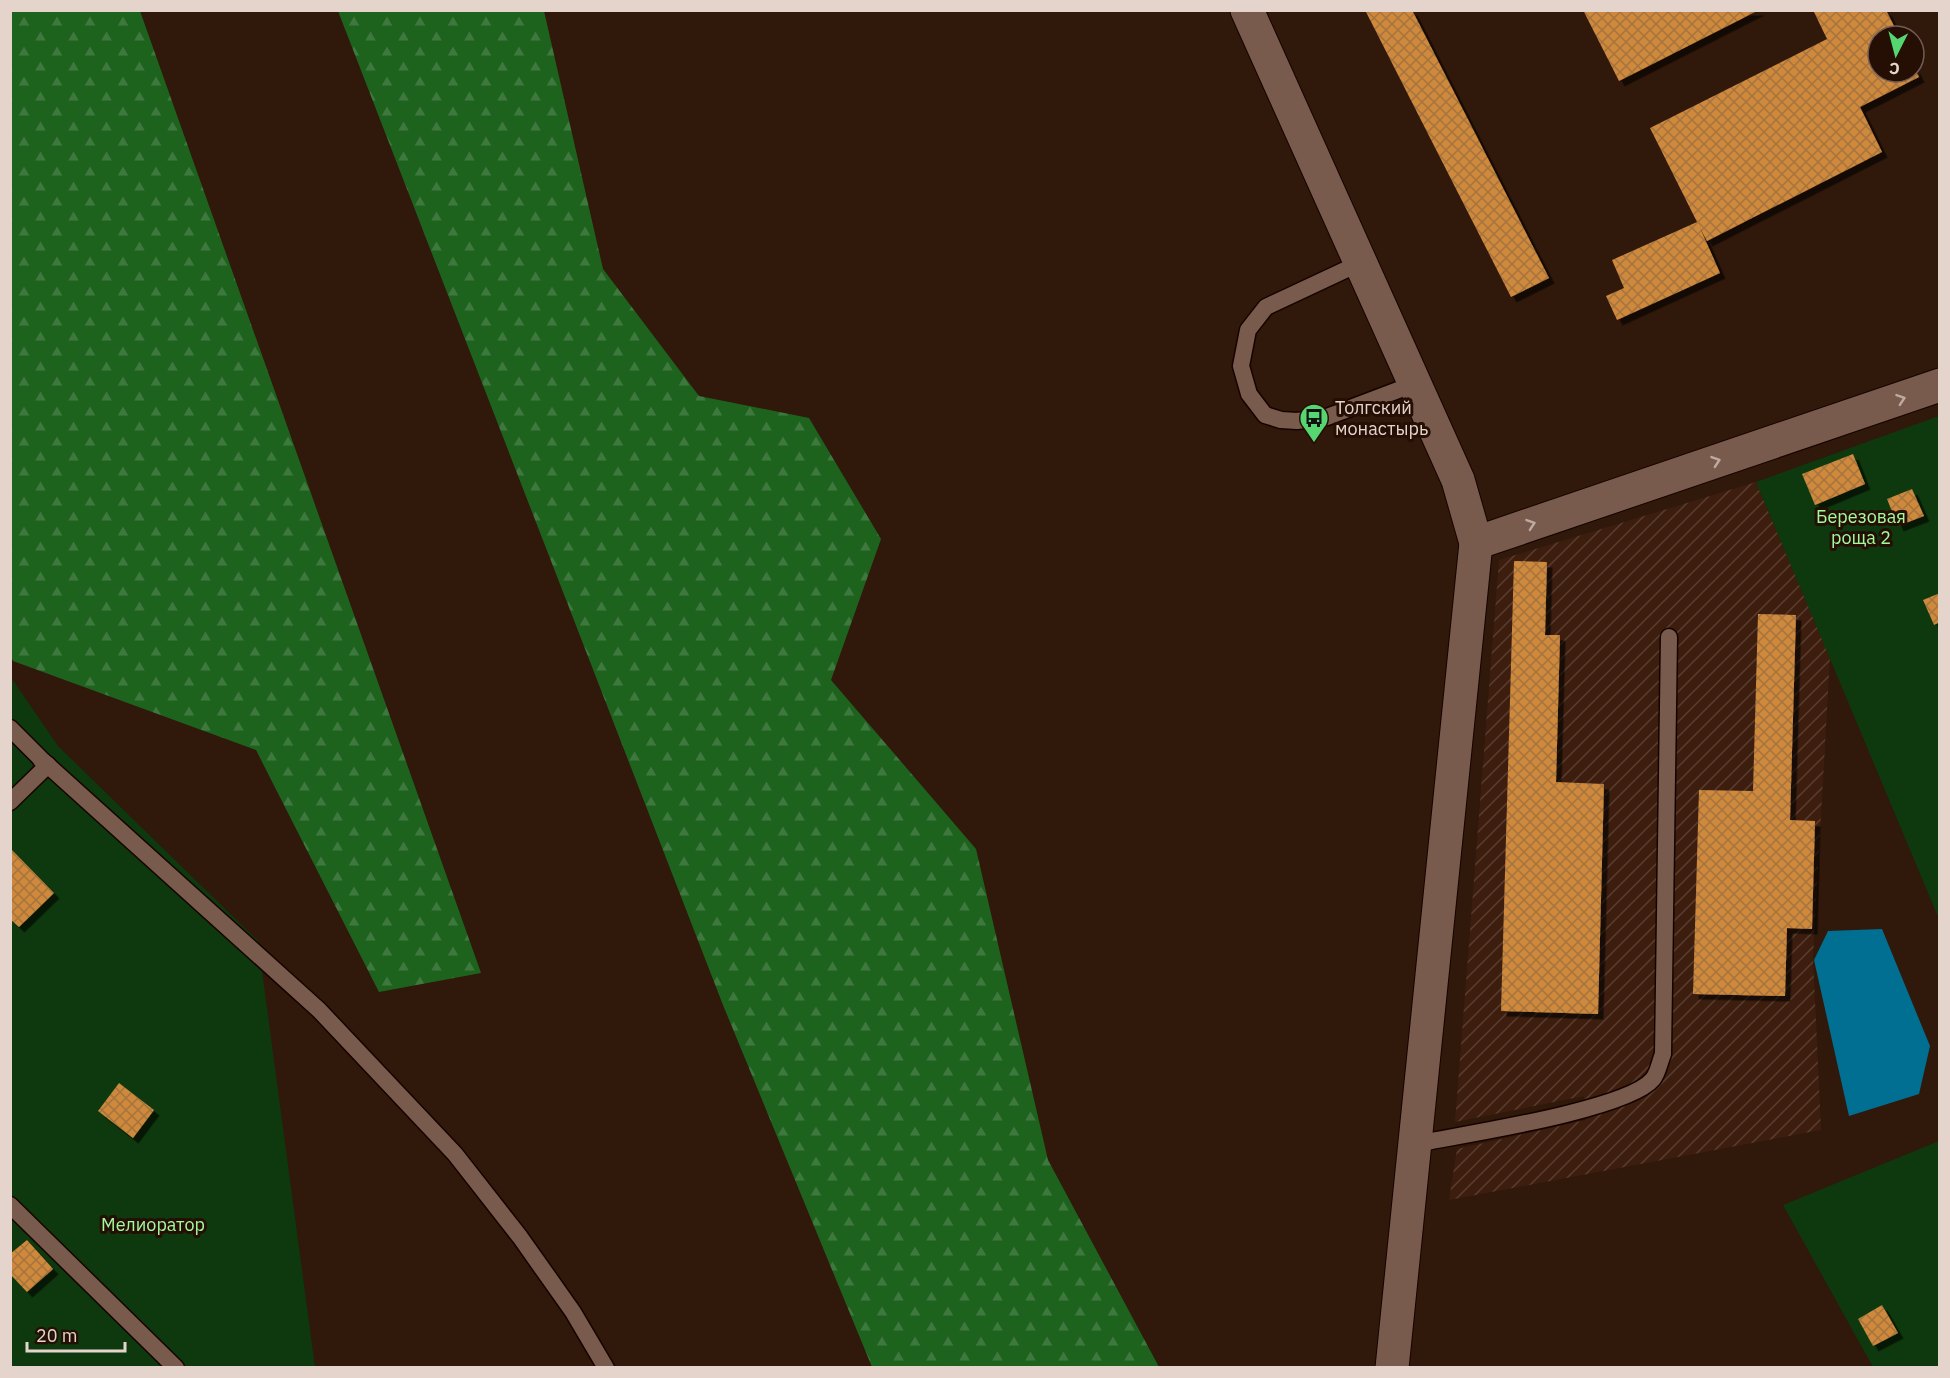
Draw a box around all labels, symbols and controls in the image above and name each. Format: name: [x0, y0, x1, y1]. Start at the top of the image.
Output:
north arrow: [1866, 24, 1926, 84]
text: С: [1888, 58, 1901, 79]
one-way arrow: [1895, 393, 1906, 406]
place label: Толгский монастырь: [1335, 396, 1428, 440]
bus stop icon: Толгский монастырь: [1298, 402, 1330, 444]
one-way arrow: [1710, 456, 1721, 469]
park label: Березовая роща 2: [1816, 505, 1906, 549]
one-way arrow: [1525, 519, 1536, 531]
park label: Мелиоратор: [101, 1213, 205, 1236]
scale bar: [27, 1315, 124, 1353]
text: 20 m: [36, 1324, 78, 1347]

